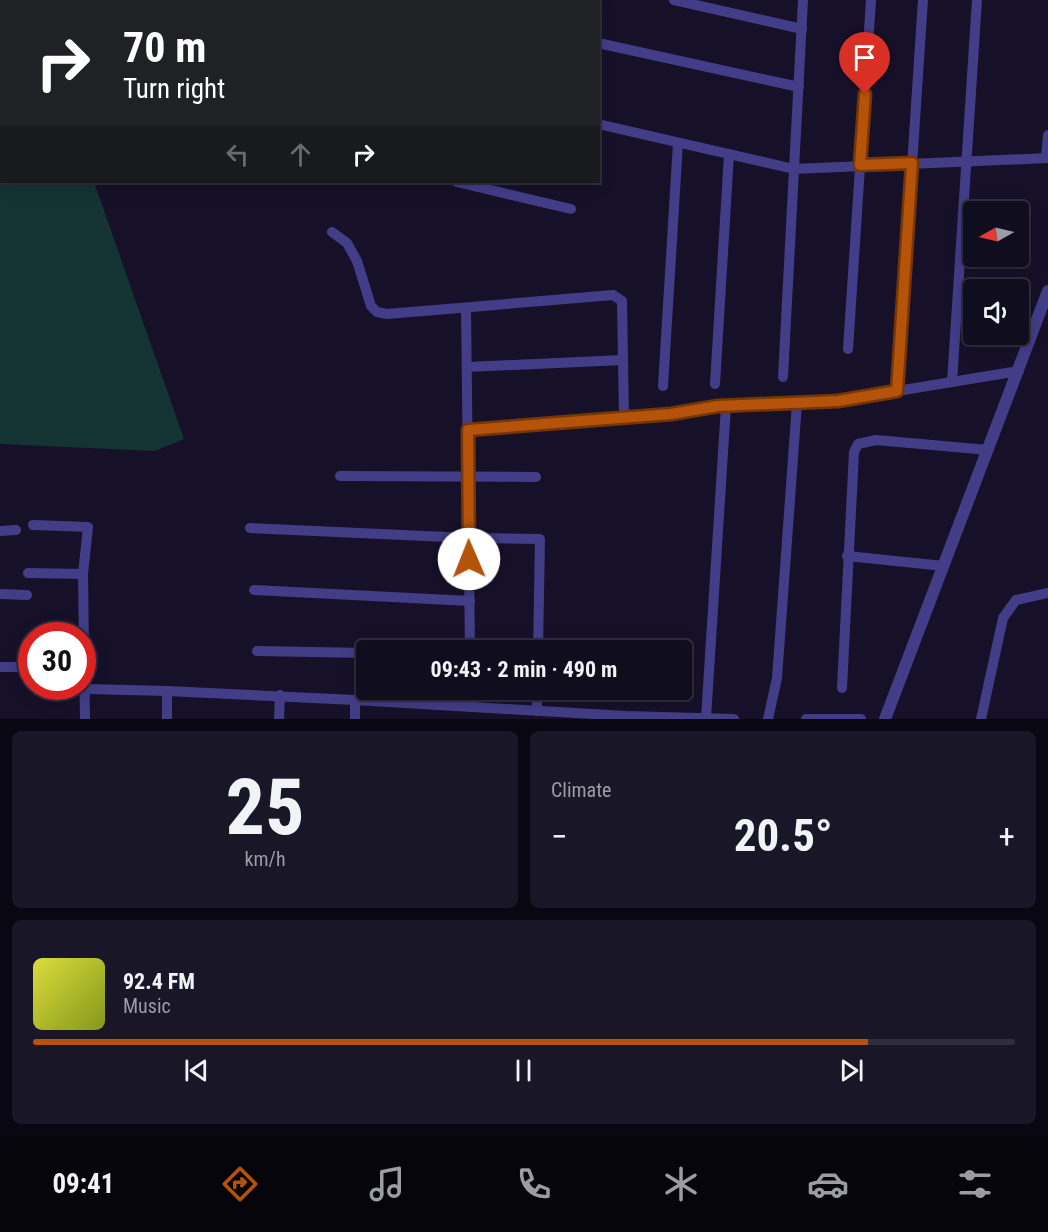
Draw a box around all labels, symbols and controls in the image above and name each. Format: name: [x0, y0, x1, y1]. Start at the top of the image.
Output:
text: 70 m: [123, 23, 206, 72]
icon: right: [24, 24, 102, 102]
pin: [839, 32, 890, 94]
icon: arrive: [848, 41, 881, 74]
text: Turn right: [123, 73, 225, 105]
icon: left: [221, 138, 254, 171]
icon: ahead: [284, 138, 317, 171]
icon: right: [347, 138, 380, 171]
north arrow: [963, 201, 1029, 267]
map controls: [963, 201, 1029, 345]
button: sound: [963, 279, 1029, 345]
position arrow: [437, 527, 501, 591]
speed limit sign: 30: [18, 622, 96, 700]
text: 09:43 · 2 min · 490 m: [431, 657, 617, 682]
text: 25: [226, 762, 304, 853]
text: Climate: [551, 778, 611, 802]
text: 20.5°: [734, 809, 832, 862]
text: −: [551, 817, 568, 856]
text: +: [999, 817, 1015, 856]
text: km/h: [244, 847, 286, 871]
text: 92.4 FM: [123, 969, 195, 994]
text: Music: [123, 994, 171, 1018]
icon: previous: [180, 1054, 213, 1087]
icon: pause: [507, 1054, 540, 1087]
icon: next: [835, 1054, 868, 1087]
icon: directions: [219, 1163, 261, 1205]
icon: music: [366, 1163, 408, 1205]
icon: phone: [513, 1163, 555, 1205]
icon: climate: [660, 1163, 702, 1205]
icon: car: [807, 1163, 849, 1205]
icon: filters: [954, 1163, 996, 1205]
text: 09:41: [52, 1168, 114, 1200]

